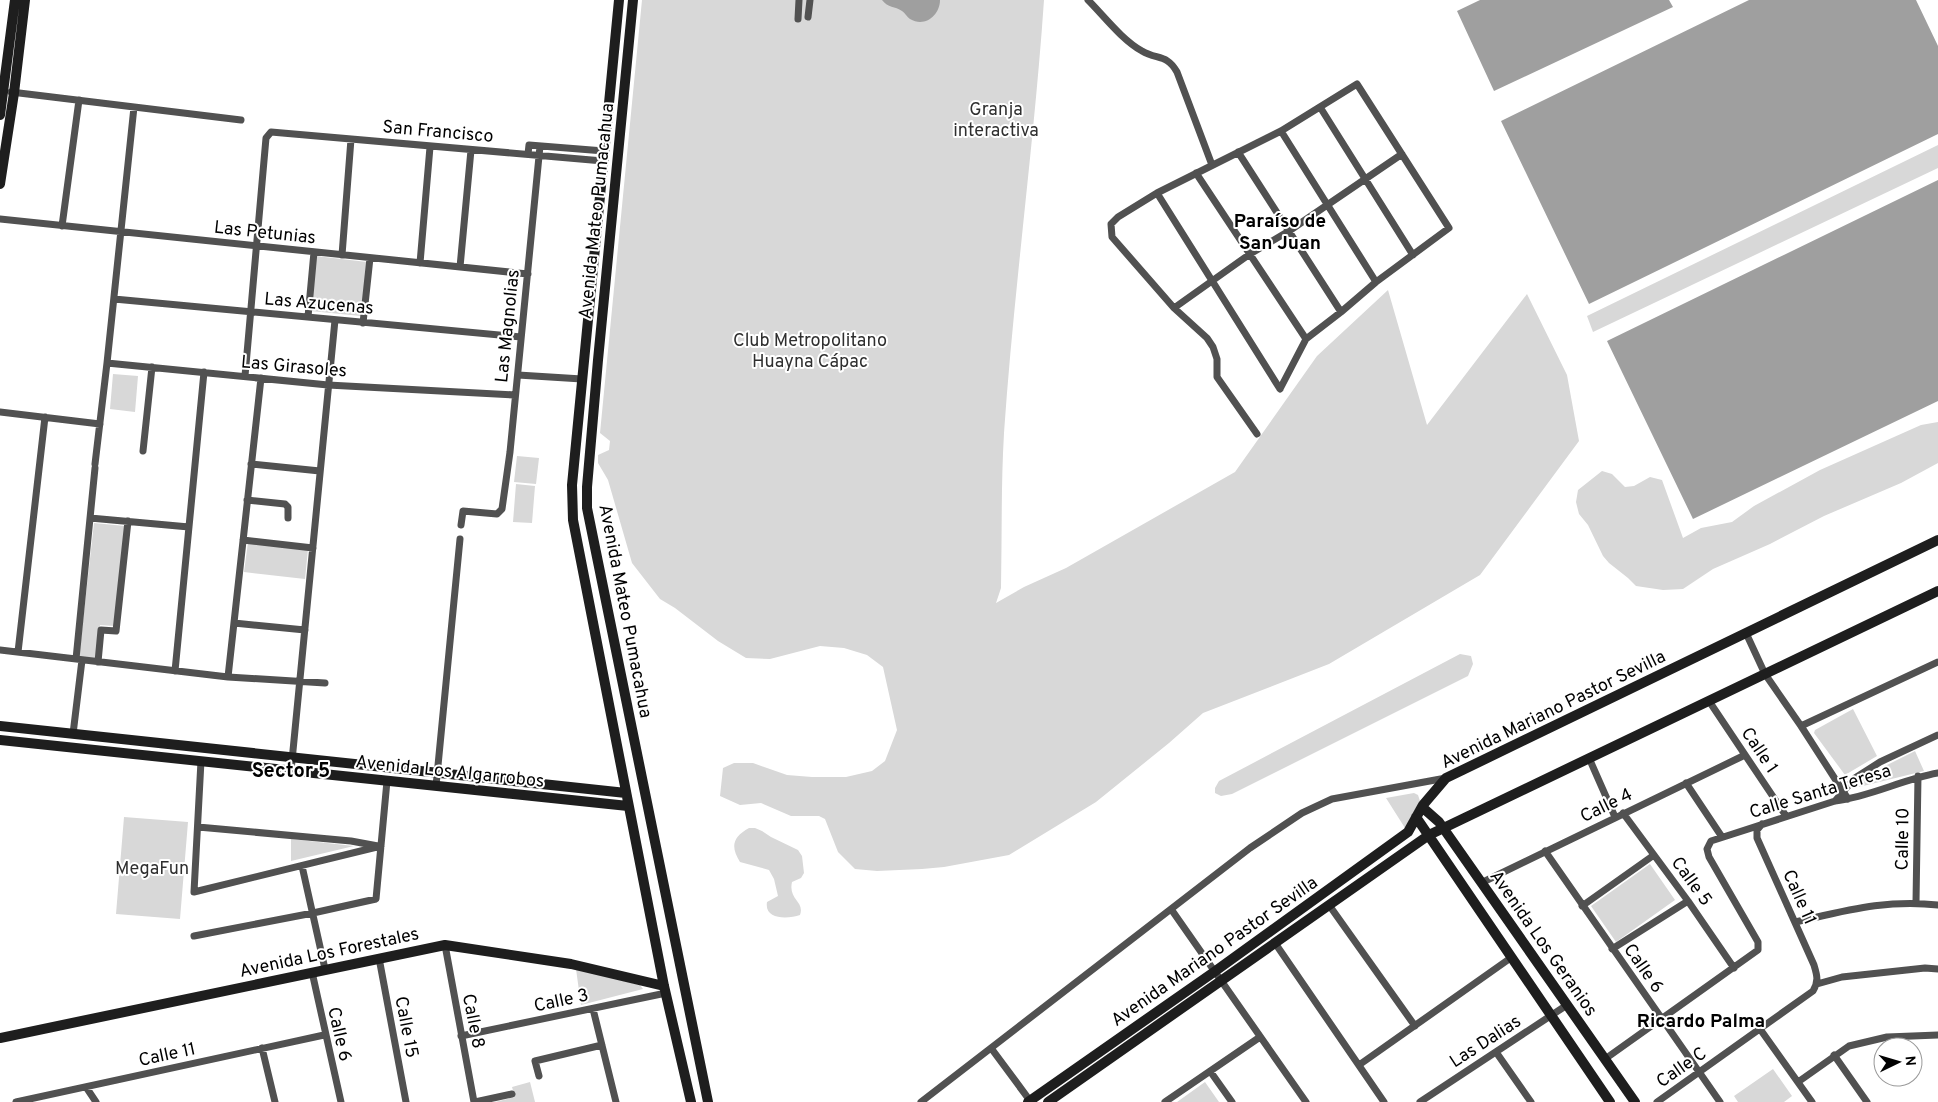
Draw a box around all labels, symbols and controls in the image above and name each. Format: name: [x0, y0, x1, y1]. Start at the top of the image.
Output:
park label: Granja interactiva: [953, 99, 1039, 143]
street label: Avenida Mateo Pumacahua: [575, 102, 620, 320]
street label: San Francisco: [381, 116, 494, 149]
district label: Paraíso de San Juan: [1234, 210, 1326, 256]
street label: Las Petunias: [213, 217, 317, 250]
street label: Las Magnolias: [491, 268, 526, 384]
street label: Las Azucenas: [263, 288, 375, 321]
park label: Club Metropolitano Huayna Cápac: [733, 330, 887, 374]
street label: Las Girasoles: [240, 351, 348, 384]
street label: Avenida Mateo Pumacahua: [592, 502, 657, 720]
street label: Avenida Mariano Pastor Sevilla: [1437, 646, 1670, 775]
street label: Calle 1: [1735, 723, 1783, 778]
street label: Avenida Los Algarrobos: [354, 751, 545, 794]
district label: Sector 5: [252, 759, 330, 785]
street label: Calle Santa Teresa: [1747, 760, 1894, 825]
street label: Calle 4: [1577, 784, 1637, 829]
street label: Calle 10: [1891, 807, 1916, 871]
street label: Calle 5: [1665, 853, 1716, 911]
park label: MegaFun: [115, 858, 189, 881]
street label: Avenida Los Geranios: [1484, 866, 1602, 1021]
street label: Calle 11: [1776, 866, 1821, 929]
street label: Avenida Mariano Pastor Sevilla: [1107, 872, 1323, 1033]
street label: Avenida Los Forestales: [237, 923, 421, 984]
street label: Calle 6: [1618, 940, 1668, 998]
street label: Calle 3: [532, 984, 591, 1018]
street label: Calle 8: [456, 992, 489, 1051]
street label: Calle 15: [388, 994, 423, 1060]
street label: Calle 6: [321, 1005, 356, 1064]
district label: Ricardo Palma: [1637, 1010, 1765, 1034]
street label: Las Dalias: [1446, 1011, 1526, 1074]
north arrow: [1873, 1037, 1923, 1087]
street label: Calle 11: [137, 1038, 198, 1073]
street label: Calle C: [1652, 1043, 1711, 1094]
text: N: [1901, 1055, 1918, 1067]

